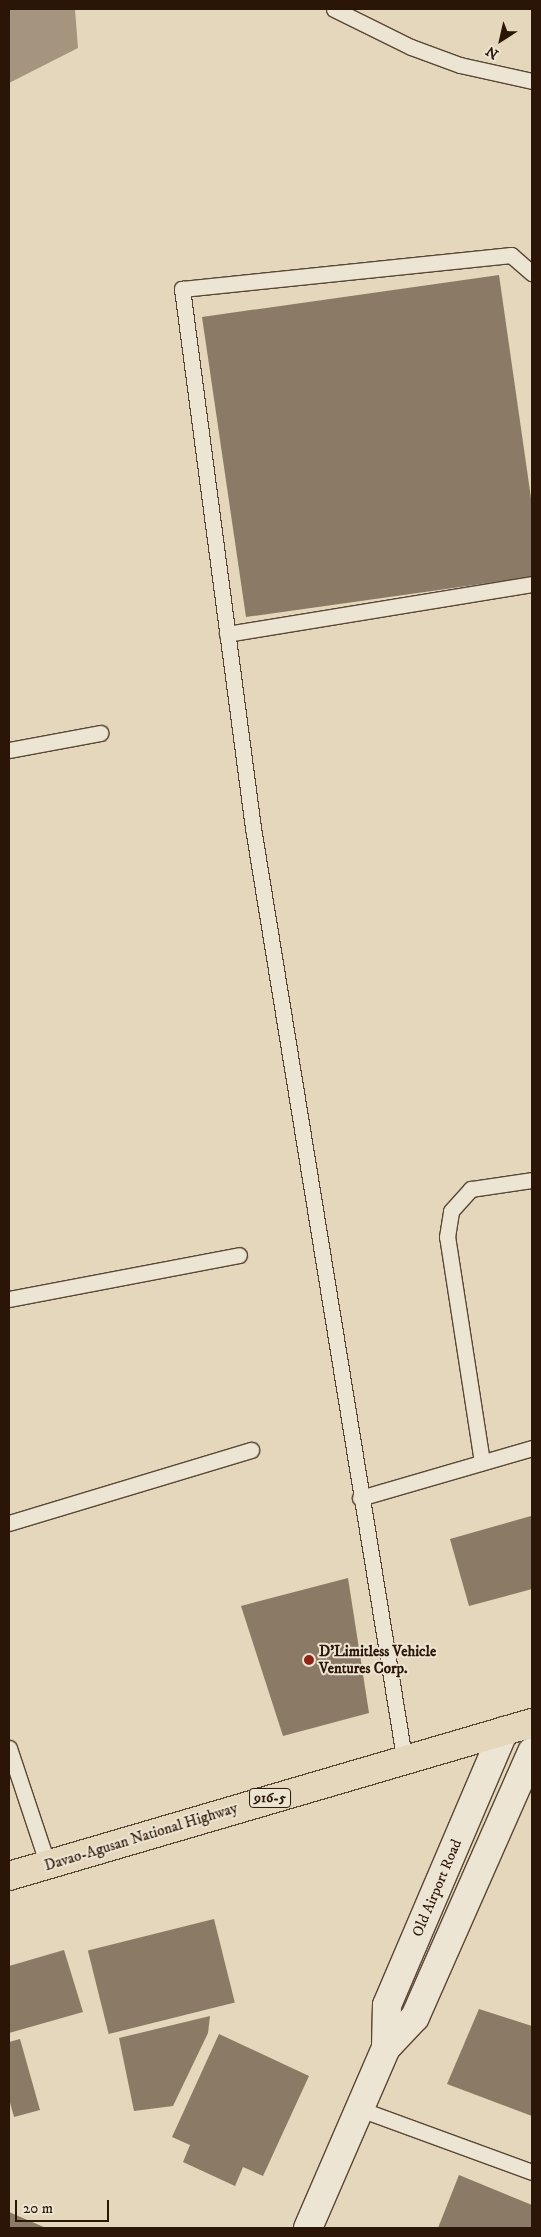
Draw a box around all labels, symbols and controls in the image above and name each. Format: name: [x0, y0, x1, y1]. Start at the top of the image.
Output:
north arrow: [476, 15, 526, 65]
text: N: [483, 42, 502, 63]
place label: D'Limitless Vehicle Ventures Corp.: [319, 1642, 436, 1677]
marker: D'Limitless Vehicle Ventures Corp.: [303, 1654, 315, 1666]
road number: 916-5: [249, 1786, 291, 1810]
street label: Davao-Agusan National Highway: [42, 1799, 240, 1875]
street label: Old Airport Road: [408, 1837, 466, 1939]
scale bar: [18, 2190, 111, 2222]
text: 20 m: [23, 2199, 53, 2218]

